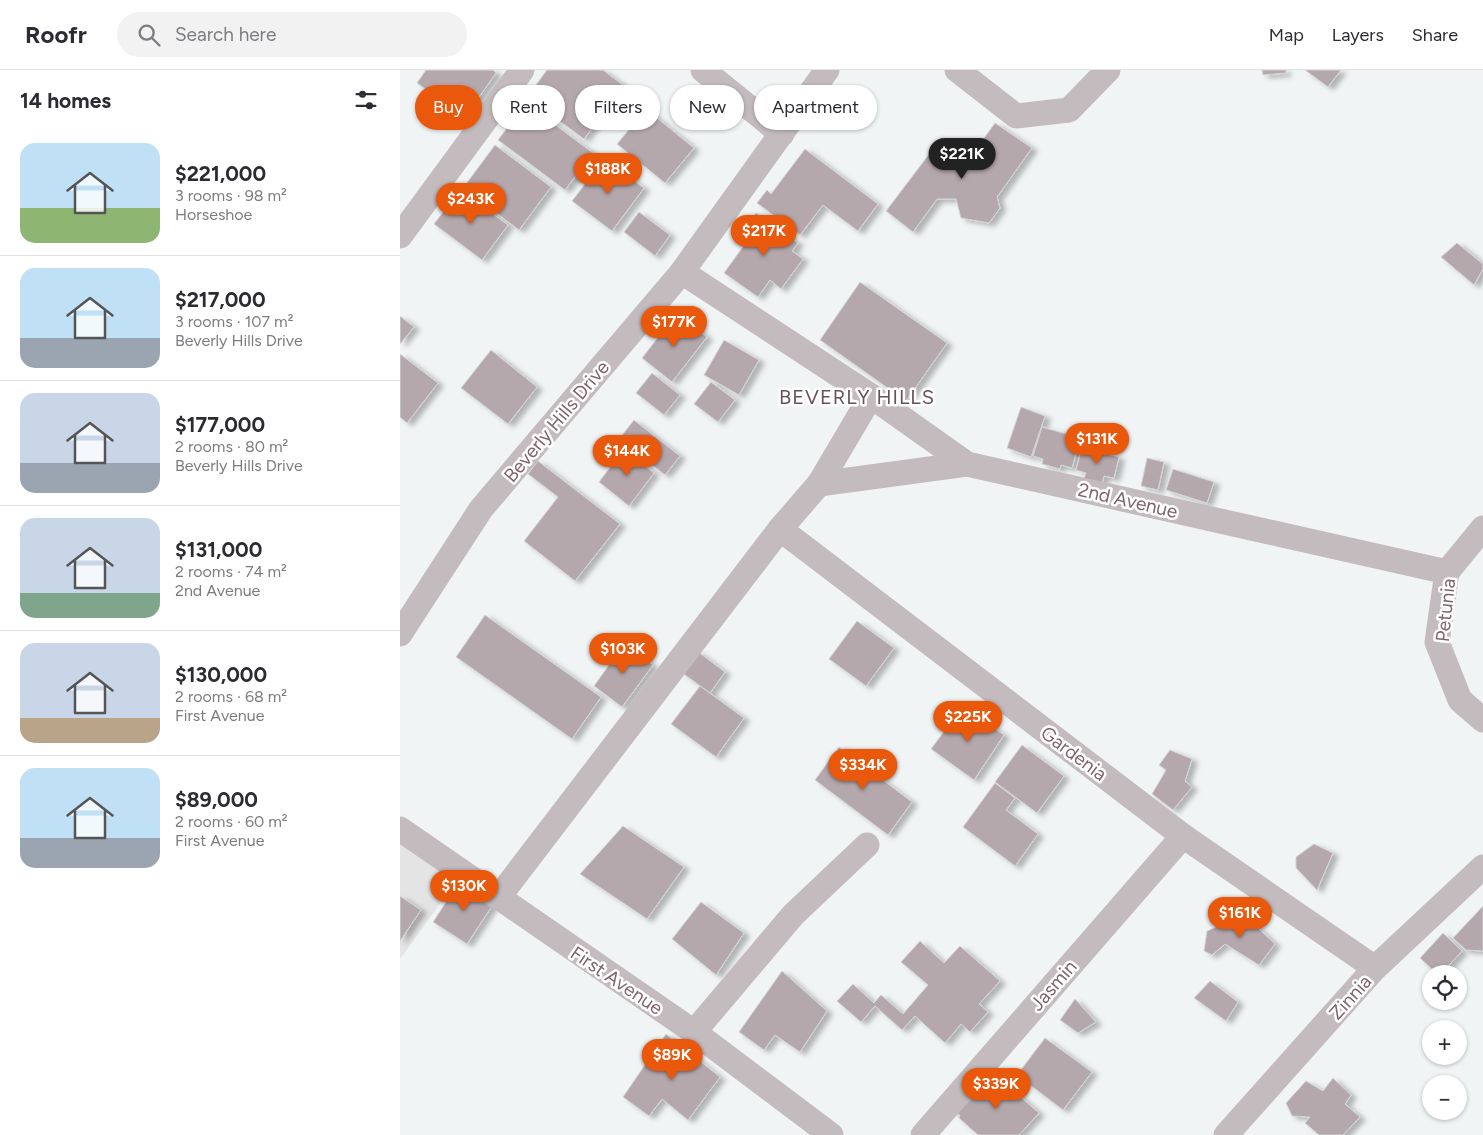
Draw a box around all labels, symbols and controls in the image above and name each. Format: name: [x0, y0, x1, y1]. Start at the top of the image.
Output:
search box: [117, 12, 467, 57]
text: Roofr: [25, 20, 87, 49]
icon: search: [135, 21, 163, 49]
text: Search here: [175, 23, 276, 46]
text: Map: [1269, 24, 1304, 46]
text: Layers: [1332, 24, 1384, 46]
text: Share: [1412, 24, 1458, 46]
chip: Buy: [415, 85, 482, 130]
chip: Rent: [492, 85, 565, 130]
chip: Filters: [575, 85, 660, 130]
chip: New: [670, 85, 744, 130]
chip: Apartment: [754, 85, 877, 130]
icon: filters: [352, 86, 380, 114]
text: 14 homes: [20, 88, 111, 113]
pin: $221K: [927, 138, 997, 180]
text: $221K: [940, 144, 984, 163]
pin: $188K: [573, 152, 643, 195]
text: $188K: [585, 159, 631, 178]
text: $221,000: [175, 161, 266, 186]
icon: home: [60, 163, 120, 223]
pin: $243K: [436, 182, 506, 225]
text: 3 rooms · 98 m²: [175, 186, 287, 205]
text: $243K: [447, 189, 495, 208]
text: Horseshoe: [175, 205, 252, 224]
pin: $217K: [729, 214, 799, 257]
text: $217K: [742, 221, 786, 240]
text: $217,000: [175, 287, 266, 312]
icon: home: [60, 288, 120, 348]
pin: $177K: [639, 306, 709, 348]
text: 3 rooms · 107 m²: [175, 312, 293, 331]
text: $177K: [652, 312, 696, 331]
text: Beverly Hills Drive: [175, 331, 303, 350]
street label: Beverly Hills Drive: [499, 356, 614, 487]
district label: BEVERLY HILLS: [779, 385, 935, 409]
text: $177,000: [175, 412, 265, 437]
icon: home: [60, 413, 120, 473]
pin: $131K: [1062, 422, 1132, 465]
text: $131K: [1076, 429, 1118, 448]
pin: $144K: [592, 434, 662, 477]
text: 2 rooms · 80 m²: [175, 437, 288, 456]
text: $144K: [604, 441, 650, 460]
text: Beverly Hills Drive: [175, 456, 303, 475]
street label: 2nd Avenue: [1076, 478, 1180, 523]
text: $131,000: [175, 537, 262, 562]
icon: home: [60, 538, 120, 598]
text: 2 rooms · 74 m²: [175, 562, 287, 581]
street label: Petunia: [1431, 577, 1460, 643]
text: 2nd Avenue: [175, 581, 260, 600]
pin: $103K: [588, 632, 658, 675]
text: $103K: [600, 639, 646, 658]
text: $130,000: [175, 662, 267, 687]
icon: home: [60, 663, 120, 723]
text: 2 rooms · 68 m²: [175, 687, 287, 706]
pin: $225K: [933, 700, 1003, 743]
text: First Avenue: [175, 706, 264, 725]
text: $225K: [944, 707, 992, 726]
street label: Gardenia: [1036, 721, 1111, 786]
pin: $334K: [828, 748, 898, 791]
text: $334K: [839, 755, 887, 774]
text: $89,000: [175, 787, 258, 812]
icon: home: [60, 788, 120, 848]
text: 2 rooms · 60 m²: [175, 812, 288, 831]
text: First Avenue: [175, 831, 264, 850]
pin: $130K: [429, 870, 499, 912]
text: $130K: [441, 876, 487, 895]
pin: $161K: [1205, 896, 1275, 939]
text: $161K: [1219, 903, 1261, 922]
street label: First Avenue: [566, 941, 667, 1020]
street label: Jasmin: [1025, 955, 1082, 1015]
map controls: [1422, 965, 1467, 1120]
button: locate: [1422, 965, 1467, 1010]
street label: Zinnia: [1324, 970, 1376, 1024]
button: +: [1422, 1020, 1467, 1065]
pin: $89K: [642, 1038, 702, 1081]
text: $89K: [653, 1045, 691, 1064]
pin: $339K: [961, 1068, 1031, 1110]
text: $339K: [973, 1074, 1019, 1093]
button: −: [1422, 1075, 1467, 1120]

